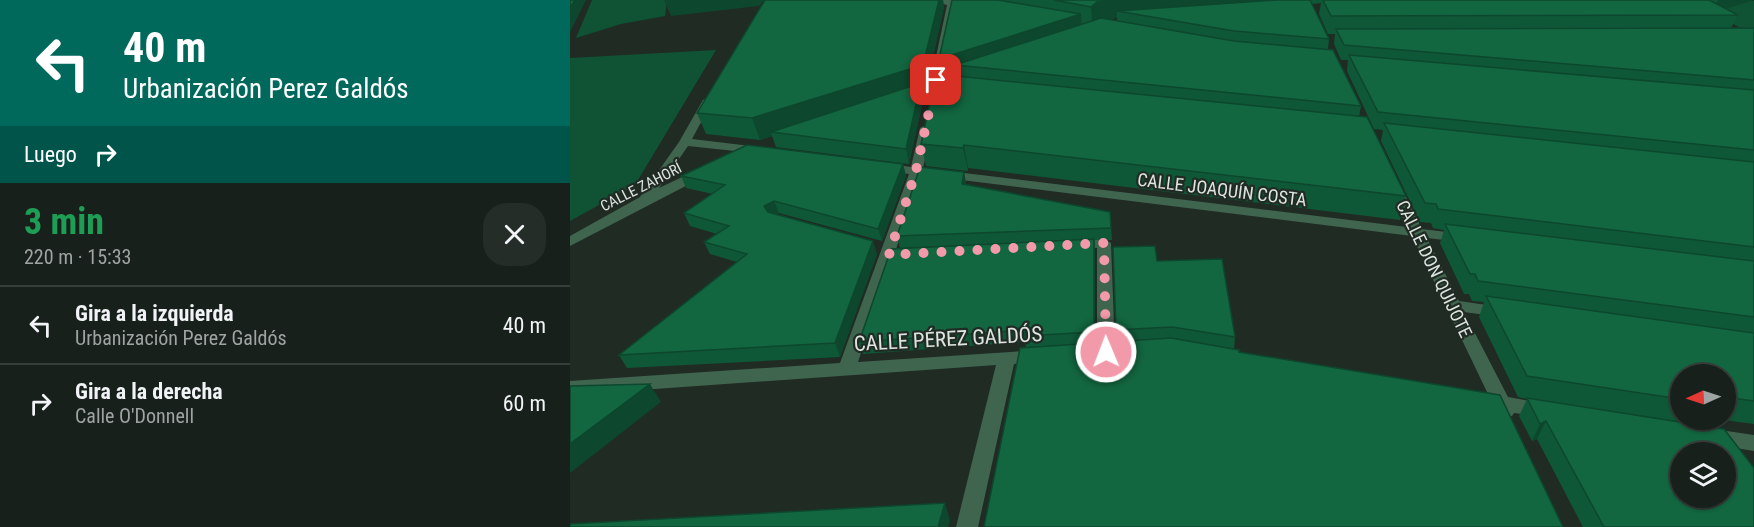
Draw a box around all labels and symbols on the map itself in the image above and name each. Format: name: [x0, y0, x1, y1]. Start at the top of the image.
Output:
pin: [910, 54, 961, 105]
street label: CALLE ZAHORÍ: [597, 158, 686, 215]
street label: CALLE JOAQUÍN COSTA: [1136, 169, 1309, 210]
street label: CALLE DON QUIJOTE: [1392, 197, 1477, 341]
position arrow: [1074, 320, 1138, 384]
street label: CALLE PÉREZ GALDÓS: [853, 322, 1043, 356]
north arrow: [1670, 364, 1736, 430]

